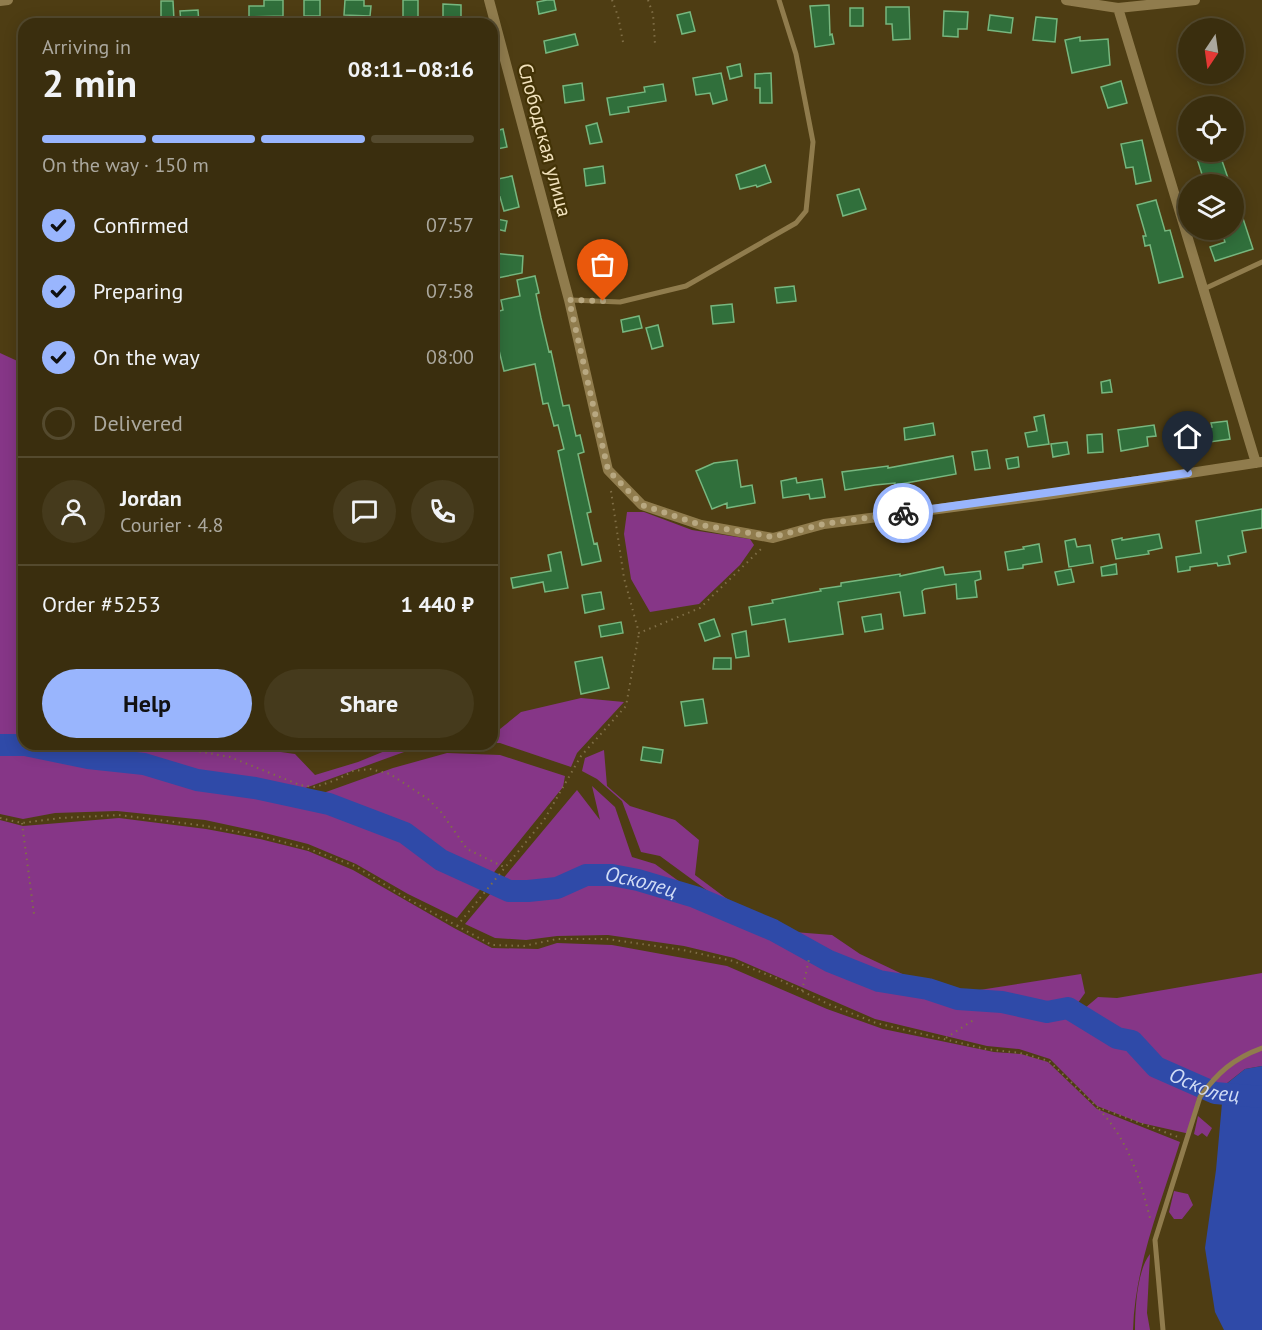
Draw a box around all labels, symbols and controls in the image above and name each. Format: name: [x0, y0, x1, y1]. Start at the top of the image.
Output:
north arrow: [1178, 18, 1244, 84]
map controls: [1178, 18, 1244, 240]
text: Arriving in: [42, 34, 131, 60]
text: 08:11–08:16: [348, 55, 474, 83]
text: 2 min: [42, 57, 137, 108]
street label: Слободская улица: [512, 60, 578, 220]
button: locate: [1178, 96, 1244, 162]
text: On the way · 150 m: [42, 152, 209, 178]
button: layers: [1178, 174, 1244, 240]
icon: check: [42, 209, 75, 242]
text: Confirmed: [93, 211, 189, 239]
text: 07:57: [426, 212, 474, 238]
pin: [577, 239, 628, 301]
icon: bag: [586, 248, 619, 281]
icon: check: [42, 275, 75, 308]
text: Preparing: [93, 277, 183, 305]
text: 07:58: [426, 278, 474, 304]
icon: check: [42, 341, 75, 374]
text: On the way: [93, 343, 200, 371]
text: 08:00: [426, 344, 474, 370]
text: Delivered: [93, 409, 183, 437]
pin: [1162, 411, 1213, 473]
icon: home: [1171, 420, 1204, 453]
button: person: [42, 480, 105, 543]
button: chat: [333, 480, 396, 543]
button: phone: [411, 480, 474, 543]
courier: [873, 483, 933, 543]
text: Jordan: [120, 484, 182, 512]
icon: bike: [887, 497, 920, 530]
text: Courier · 4.8: [120, 512, 223, 538]
text: Order #5253: [42, 590, 161, 618]
text: 1 440 ₽: [400, 590, 474, 618]
button: Help: [42, 669, 252, 738]
button: Share: [264, 669, 474, 738]
water label: Осколец: [603, 860, 680, 904]
water label: Осколец: [1165, 1061, 1240, 1108]

